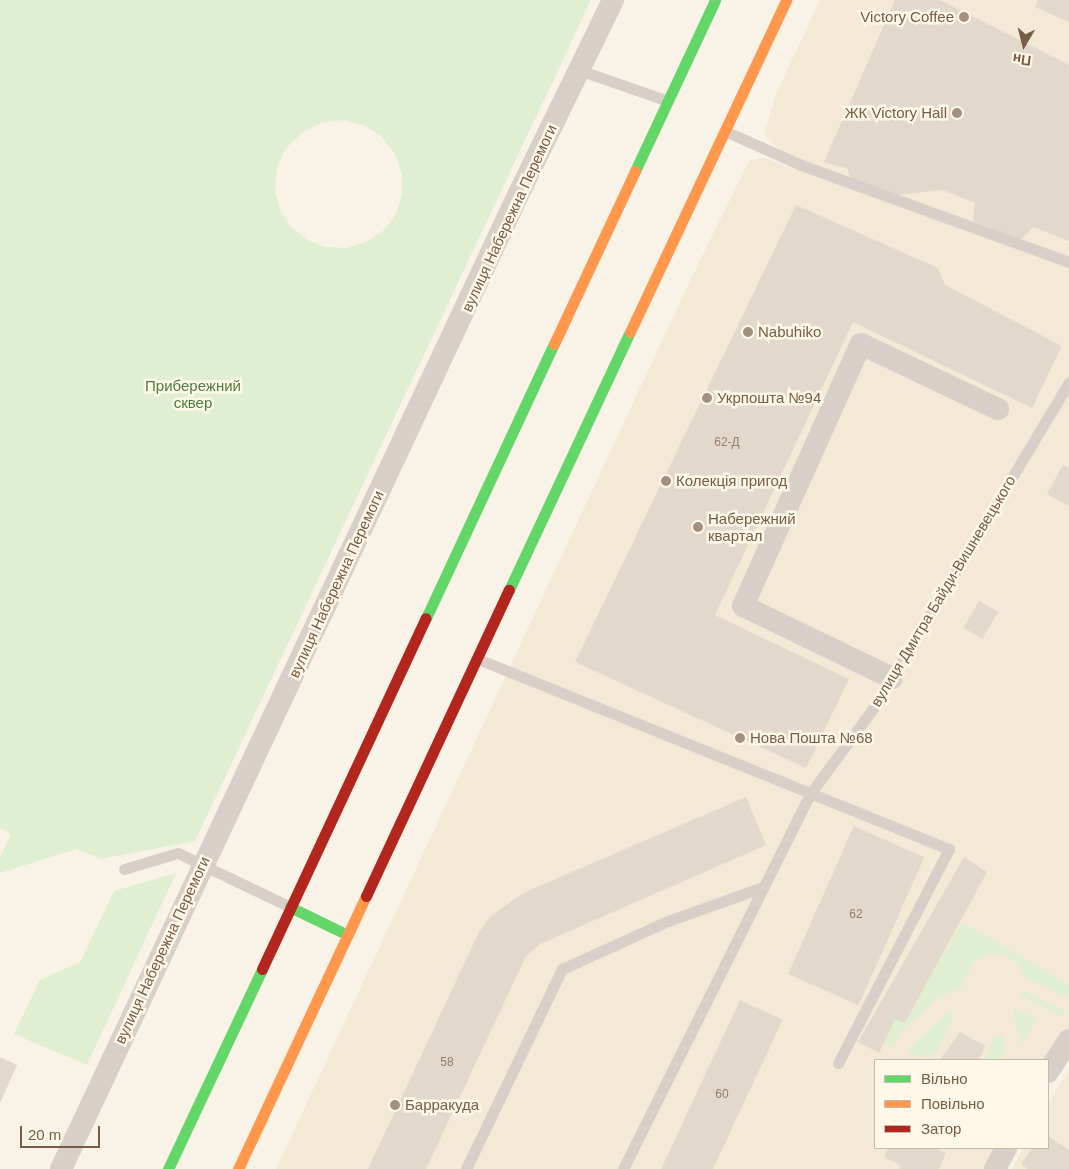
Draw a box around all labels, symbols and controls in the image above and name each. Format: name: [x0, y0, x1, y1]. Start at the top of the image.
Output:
place label: Victory Coffee: [860, 8, 954, 26]
marker: Victory Coffee: [958, 11, 970, 23]
north arrow: [999, 20, 1049, 70]
text: Пн: [1012, 51, 1032, 69]
place label: ЖК Victory Hall: [845, 104, 947, 122]
marker: ЖК Victory Hall: [951, 107, 963, 119]
street label: вулиця Набережна Перемоги: [458, 122, 560, 314]
place label: Nabuhiko: [758, 323, 821, 341]
marker: Nabuhiko: [742, 326, 754, 338]
park label: Прибережний сквер: [145, 376, 241, 411]
place label: Укрпошта №94: [717, 389, 821, 407]
marker: Укрпошта №94: [701, 392, 713, 404]
house number: 62-Д: [714, 436, 740, 450]
place label: Колекція пригод: [676, 472, 787, 490]
street label: вулиця Дмитра Байди-Вишневецького: [867, 472, 1019, 710]
marker: Колекція пригод: [660, 475, 672, 487]
street label: вулиця Набережна Перемоги: [285, 488, 387, 680]
place label: Набережний квартал: [708, 509, 796, 544]
marker: Набережний квартал: [692, 521, 704, 533]
place label: Нова Пошта №68: [750, 729, 873, 747]
marker: Нова Пошта №68: [734, 732, 746, 744]
street label: вулиця Набережна Перемоги: [111, 854, 213, 1046]
house number: 62: [849, 908, 863, 922]
house number: 58: [440, 1056, 454, 1070]
legend: [874, 1059, 1049, 1149]
text: Вільно: [921, 1070, 968, 1087]
house number: 60: [715, 1088, 729, 1102]
text: Повільно: [921, 1095, 985, 1112]
place label: Барракуда: [405, 1096, 479, 1114]
marker: Барракуда: [389, 1099, 401, 1111]
scale bar: [22, 1116, 102, 1148]
text: Затор: [921, 1120, 961, 1137]
text: 20 m: [28, 1126, 61, 1143]

